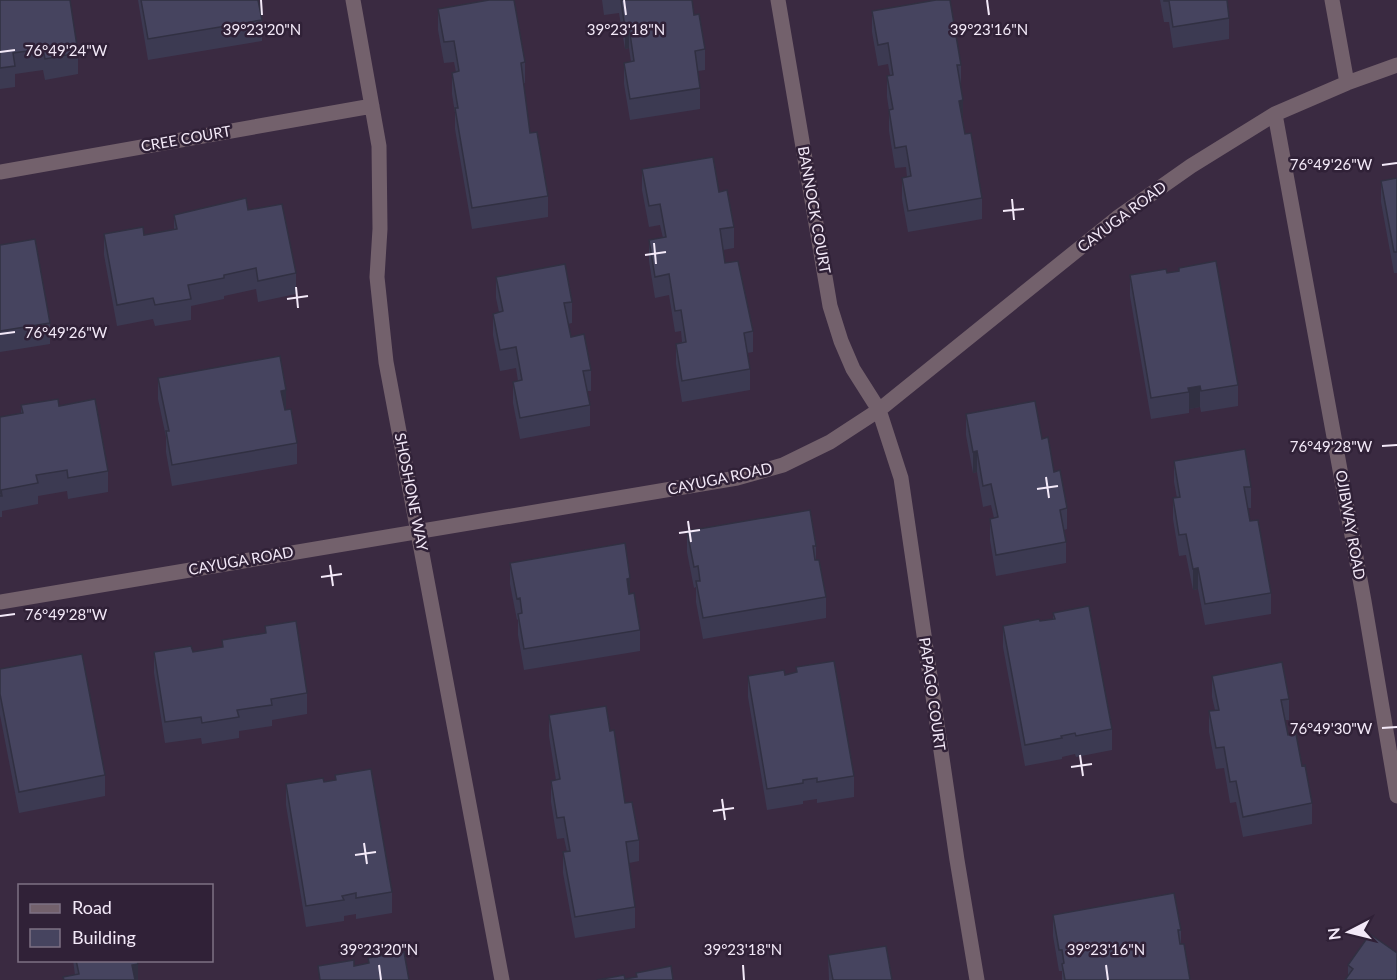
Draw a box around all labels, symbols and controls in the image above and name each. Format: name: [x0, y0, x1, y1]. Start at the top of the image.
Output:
text: 39°23'20"N: [223, 20, 301, 38]
text: 39°23'18"N: [587, 20, 665, 38]
text: 39°23'16"N: [950, 20, 1028, 38]
text: 76°49'24"W: [25, 41, 108, 59]
street label: CREE COURT: [139, 121, 232, 155]
street label: BANNOCK COURT: [795, 145, 835, 275]
text: 76°49'26"W: [1290, 155, 1373, 173]
street label: CAYUGA ROAD: [1073, 177, 1169, 255]
text: 76°49'26"W: [25, 323, 108, 341]
street label: SHOSHONE WAY: [392, 431, 432, 553]
text: 76°49'28"W: [1290, 437, 1373, 455]
street label: CAYUGA ROAD: [666, 458, 774, 498]
street label: OJIBWAY ROAD: [1333, 469, 1369, 581]
street label: CAYUGA ROAD: [187, 542, 295, 578]
text: 76°49'28"W: [25, 605, 108, 623]
street label: PAPAGO COURT: [916, 636, 950, 752]
text: 76°49'30"W: [1290, 719, 1373, 737]
legend: [18, 884, 213, 962]
text: Road: [72, 896, 112, 918]
north arrow: [1319, 902, 1379, 962]
text: Building: [72, 926, 136, 948]
text: N: [1323, 927, 1344, 941]
text: 39°23'20"N: [340, 940, 418, 958]
text: 39°23'18"N: [704, 940, 782, 958]
text: 39°23'16"N: [1067, 940, 1145, 958]

